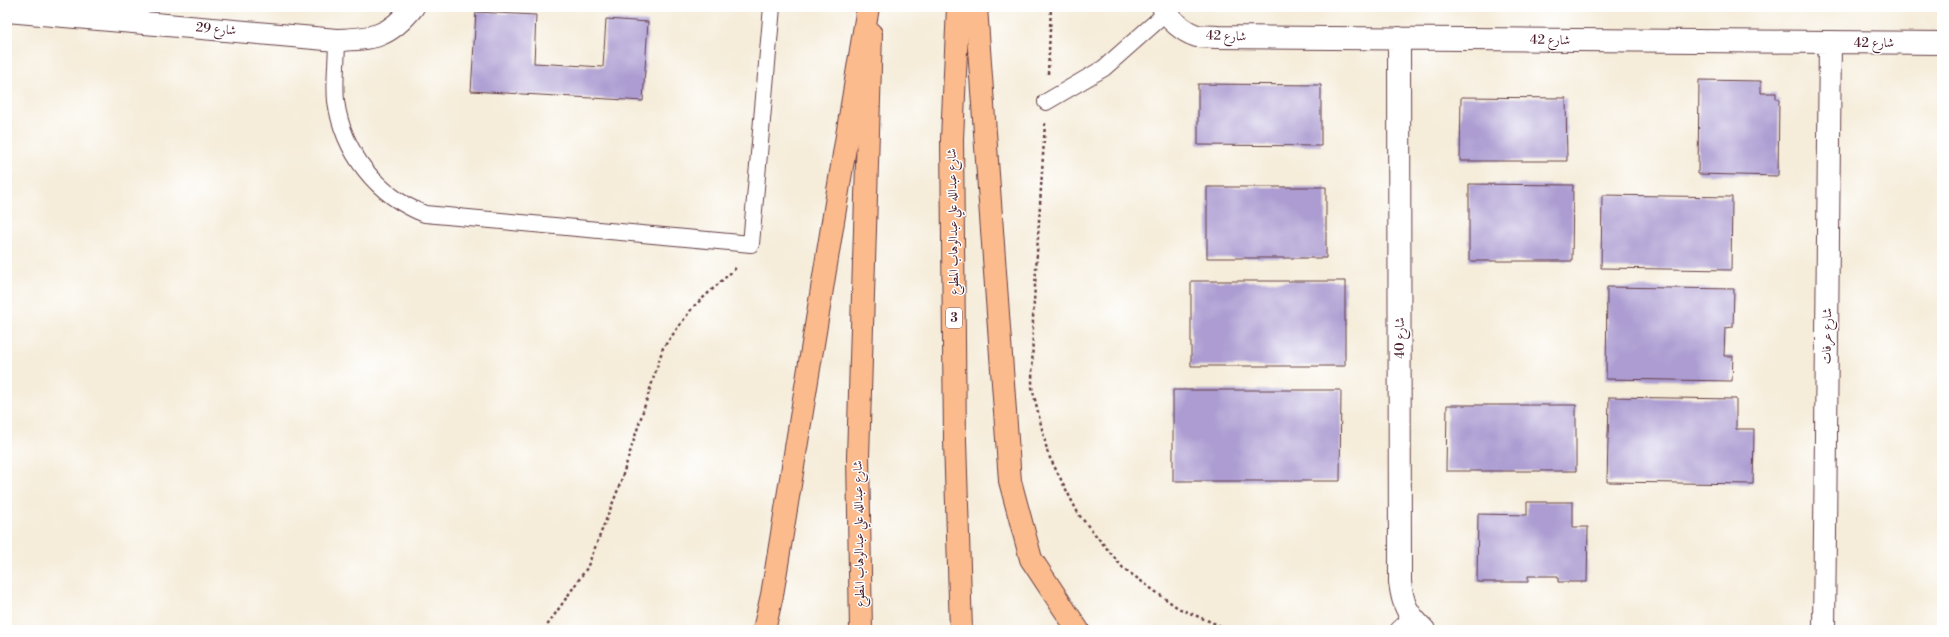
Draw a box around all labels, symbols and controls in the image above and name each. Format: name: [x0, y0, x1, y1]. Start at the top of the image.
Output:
street label: شارع 29: [195, 19, 237, 42]
street label: شارع 42: [1205, 27, 1246, 48]
street label: شارع 42: [1530, 32, 1570, 51]
street label: شارع 42: [1854, 35, 1894, 54]
street label: شارع عبدالله علي عبدالوهاب المطوع: [944, 148, 967, 296]
road number: 3: [946, 308, 962, 328]
street label: شارع عرفات: [1819, 308, 1838, 364]
street label: شارع 40: [1392, 317, 1411, 359]
street label: شارع عبدالله علي عبدالوهاب المطوع: [850, 460, 873, 608]

